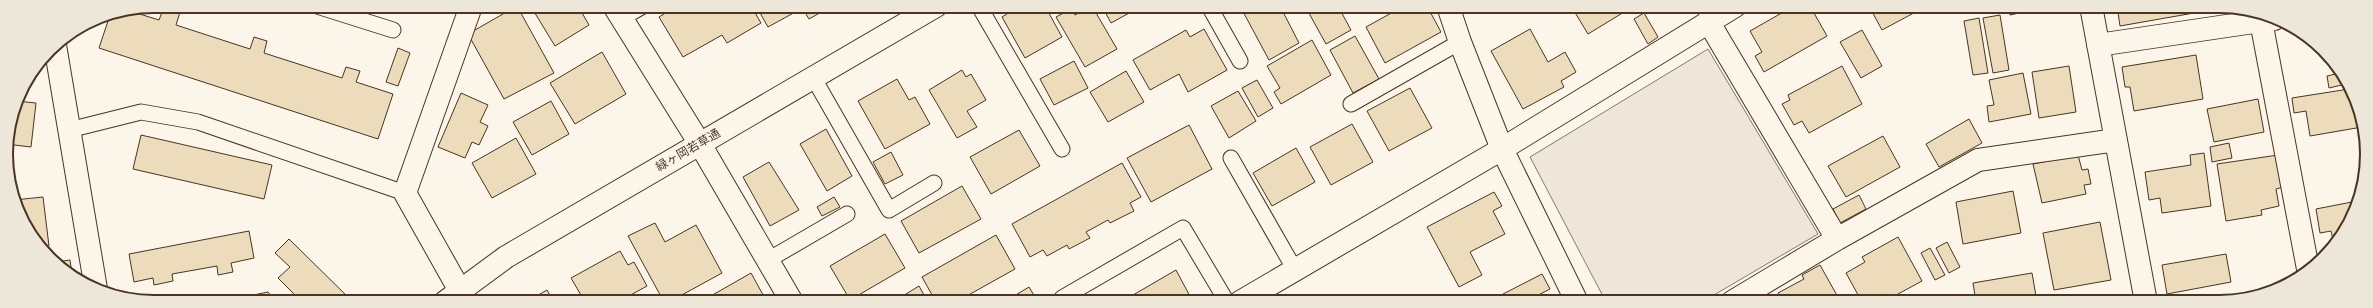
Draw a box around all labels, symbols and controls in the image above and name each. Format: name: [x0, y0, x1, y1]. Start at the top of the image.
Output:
street label: 緑ヶ岡若草通: [653, 125, 723, 175]

